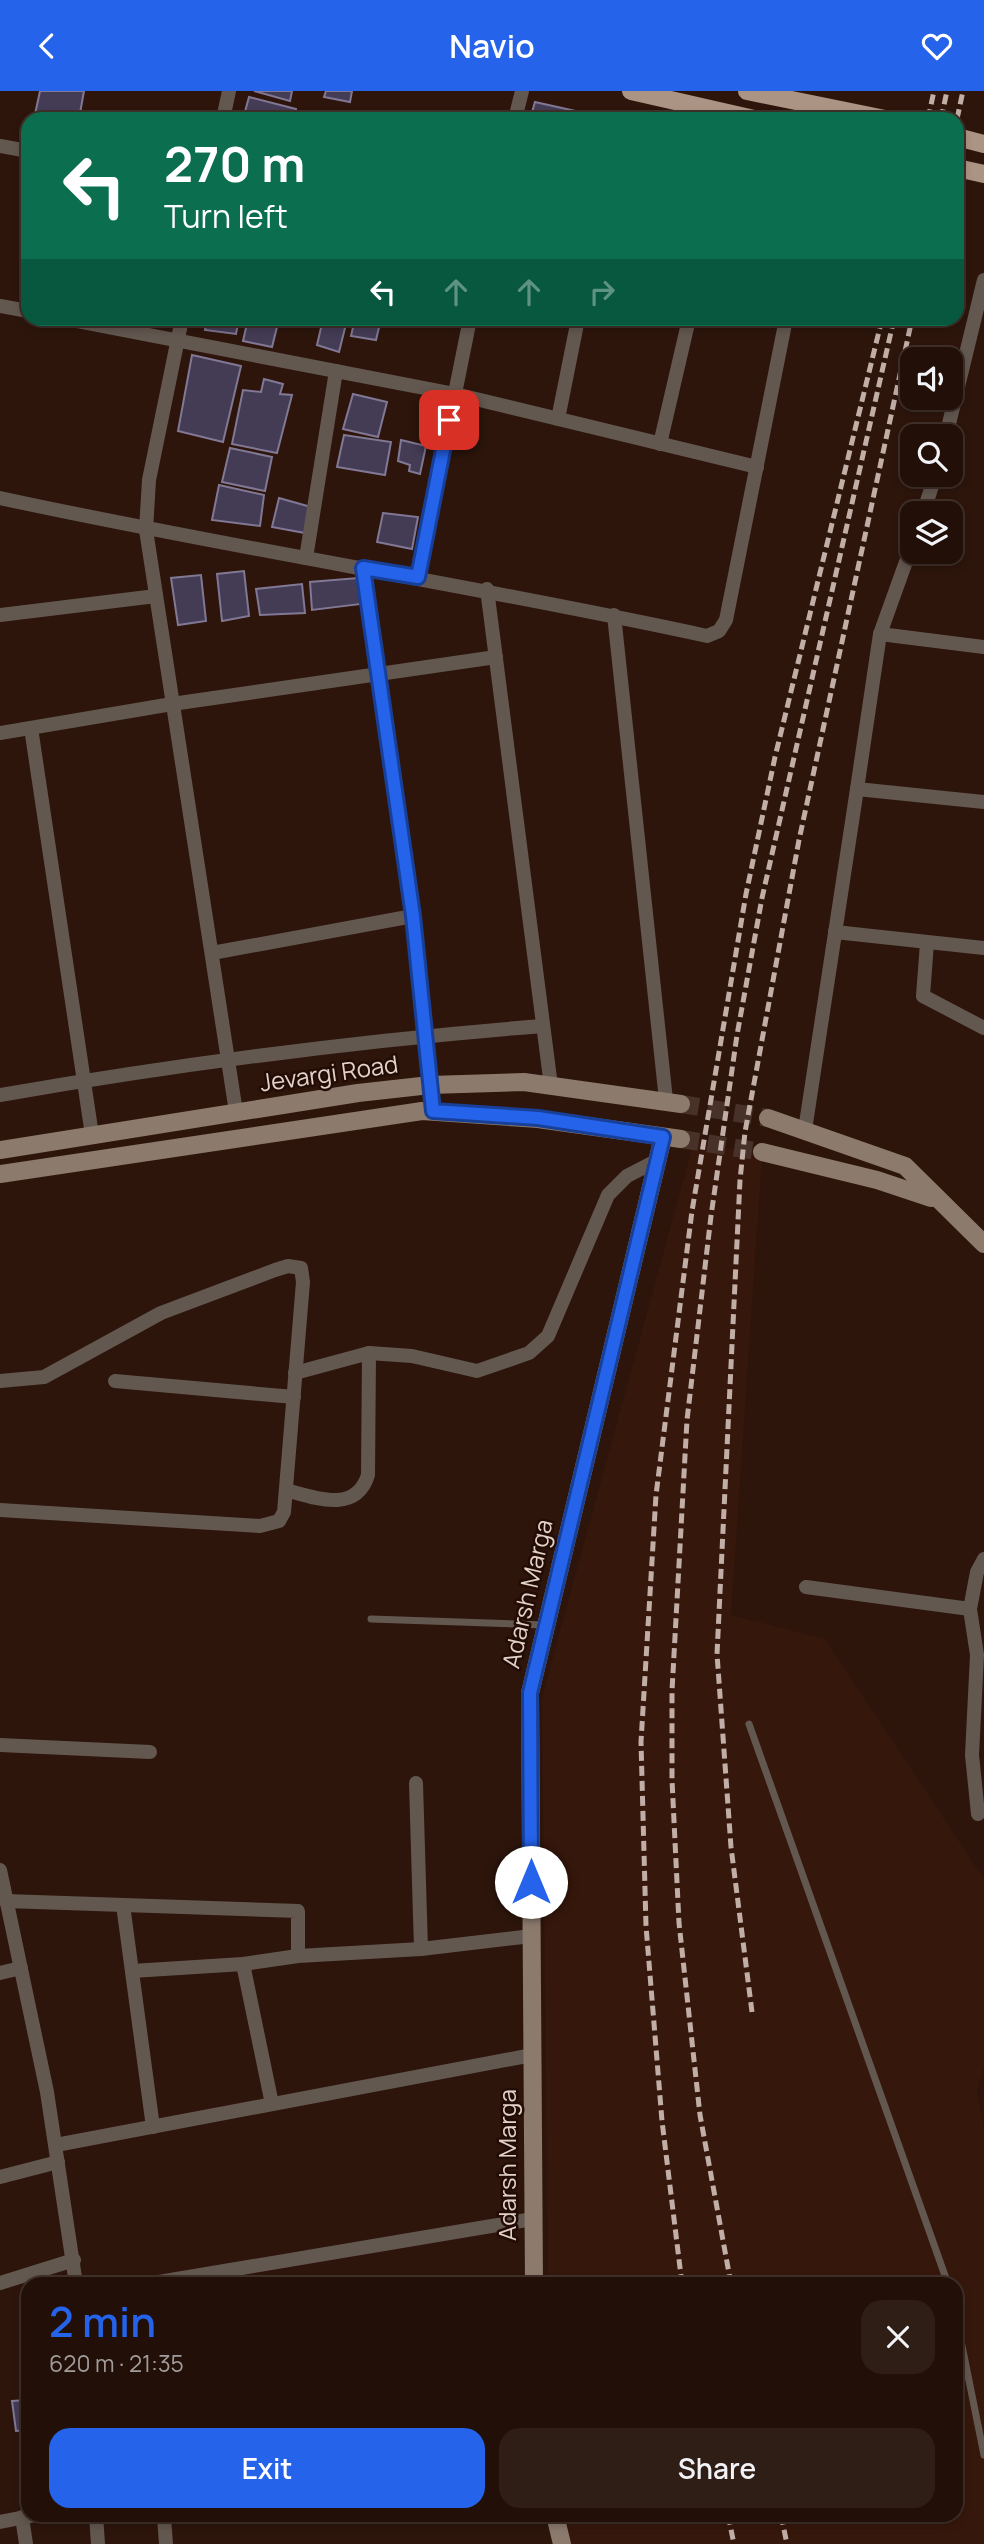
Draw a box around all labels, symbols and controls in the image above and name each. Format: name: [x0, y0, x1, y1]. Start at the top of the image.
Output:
text: Navio: [449, 24, 535, 68]
icon: back: [28, 27, 66, 65]
icon: heart: [918, 27, 956, 65]
text: 270 m: [164, 130, 305, 197]
icon: left: [49, 140, 140, 231]
text: Turn left: [164, 194, 288, 238]
icon: left: [364, 273, 402, 311]
icon: ahead: [437, 273, 475, 311]
icon: ahead: [510, 273, 548, 311]
icon: right: [583, 273, 621, 311]
map controls: [900, 347, 963, 564]
button: sound: [900, 347, 963, 410]
pin: [419, 390, 479, 450]
icon: arrive: [430, 401, 468, 439]
button: search: [900, 424, 963, 487]
button: layers: [900, 501, 963, 564]
street label: Jevargi Road: [258, 1046, 400, 1099]
street label: Adarsh Marga: [493, 1516, 560, 1671]
position arrow: [494, 1845, 568, 1919]
street label: Adarsh Marga: [490, 2089, 523, 2241]
text: 2 min: [49, 2292, 156, 2350]
button: close: [861, 2300, 935, 2374]
text: 620 m · 21:35: [49, 2347, 184, 2379]
button: Exit: [49, 2428, 485, 2508]
button: Share: [499, 2428, 935, 2508]

